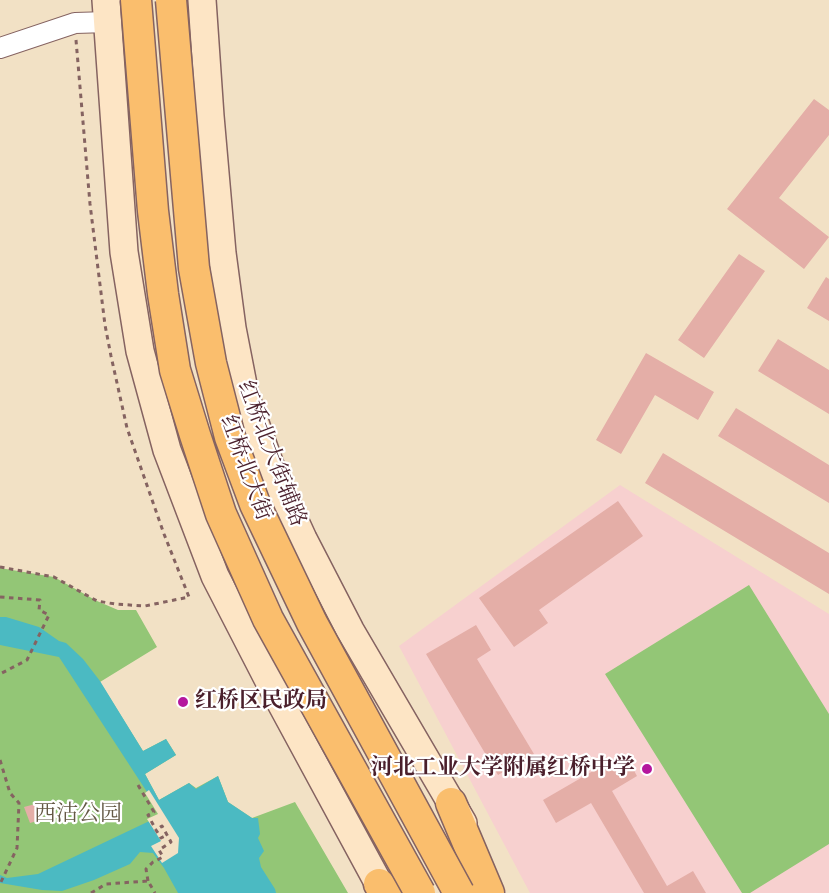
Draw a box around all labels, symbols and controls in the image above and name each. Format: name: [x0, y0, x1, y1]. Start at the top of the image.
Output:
street label: 红桥北大街辅路: [231, 377, 311, 531]
street label: 红桥北大街: [214, 412, 276, 524]
place label: 红桥区民政局: [195, 689, 327, 715]
marker: 红桥区民政局: [176, 695, 190, 709]
place label: 河北工业大学附属红桥中学: [371, 756, 635, 782]
marker: 河北工业大学附属红桥中学: [640, 762, 654, 776]
park label: 西沽公园: [34, 802, 122, 828]

